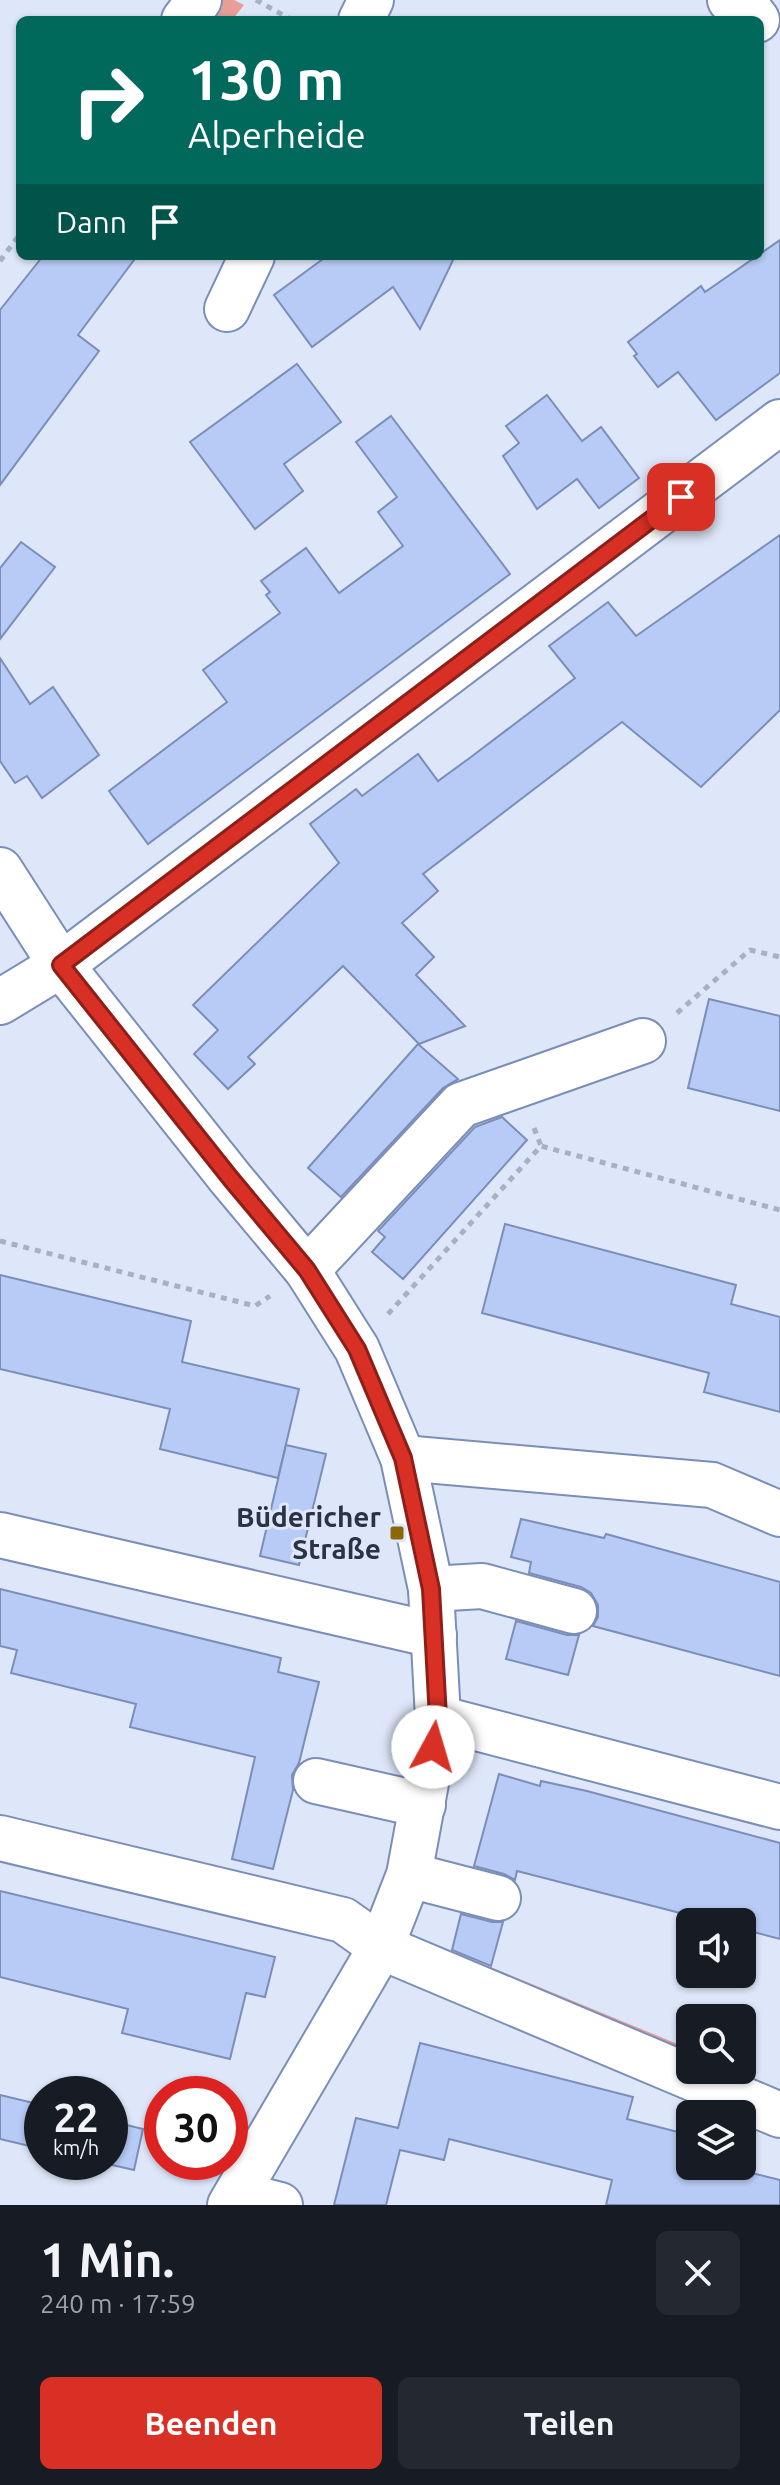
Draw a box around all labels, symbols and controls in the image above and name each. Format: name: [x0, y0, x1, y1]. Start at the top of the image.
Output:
icon: right: [56, 48, 160, 152]
text: 130 m: [188, 48, 344, 111]
text: Alperheide: [188, 114, 366, 155]
icon: arrive: [143, 200, 187, 244]
text: Dann: [56, 205, 127, 239]
pin: [647, 463, 715, 531]
icon: arrive: [659, 475, 703, 519]
place label: Büdericher Straße: [236, 1501, 381, 1564]
marker: Büdericher Straße: [388, 1524, 406, 1542]
position arrow: [391, 1705, 475, 1789]
map controls: [676, 1908, 756, 2180]
button: sound: [676, 1908, 756, 1988]
button: search: [676, 2004, 756, 2084]
speed limit sign: 30: [144, 2076, 248, 2180]
text: 22: [53, 2095, 99, 2140]
button: layers: [676, 2100, 756, 2180]
text: km/h: [53, 2136, 99, 2159]
button: close: [656, 2231, 740, 2315]
text: 1 Min.: [40, 2232, 174, 2286]
text: 240 m · 17:59: [40, 2289, 196, 2318]
button: Beenden: [40, 2377, 382, 2469]
button: Teilen: [398, 2377, 740, 2469]

